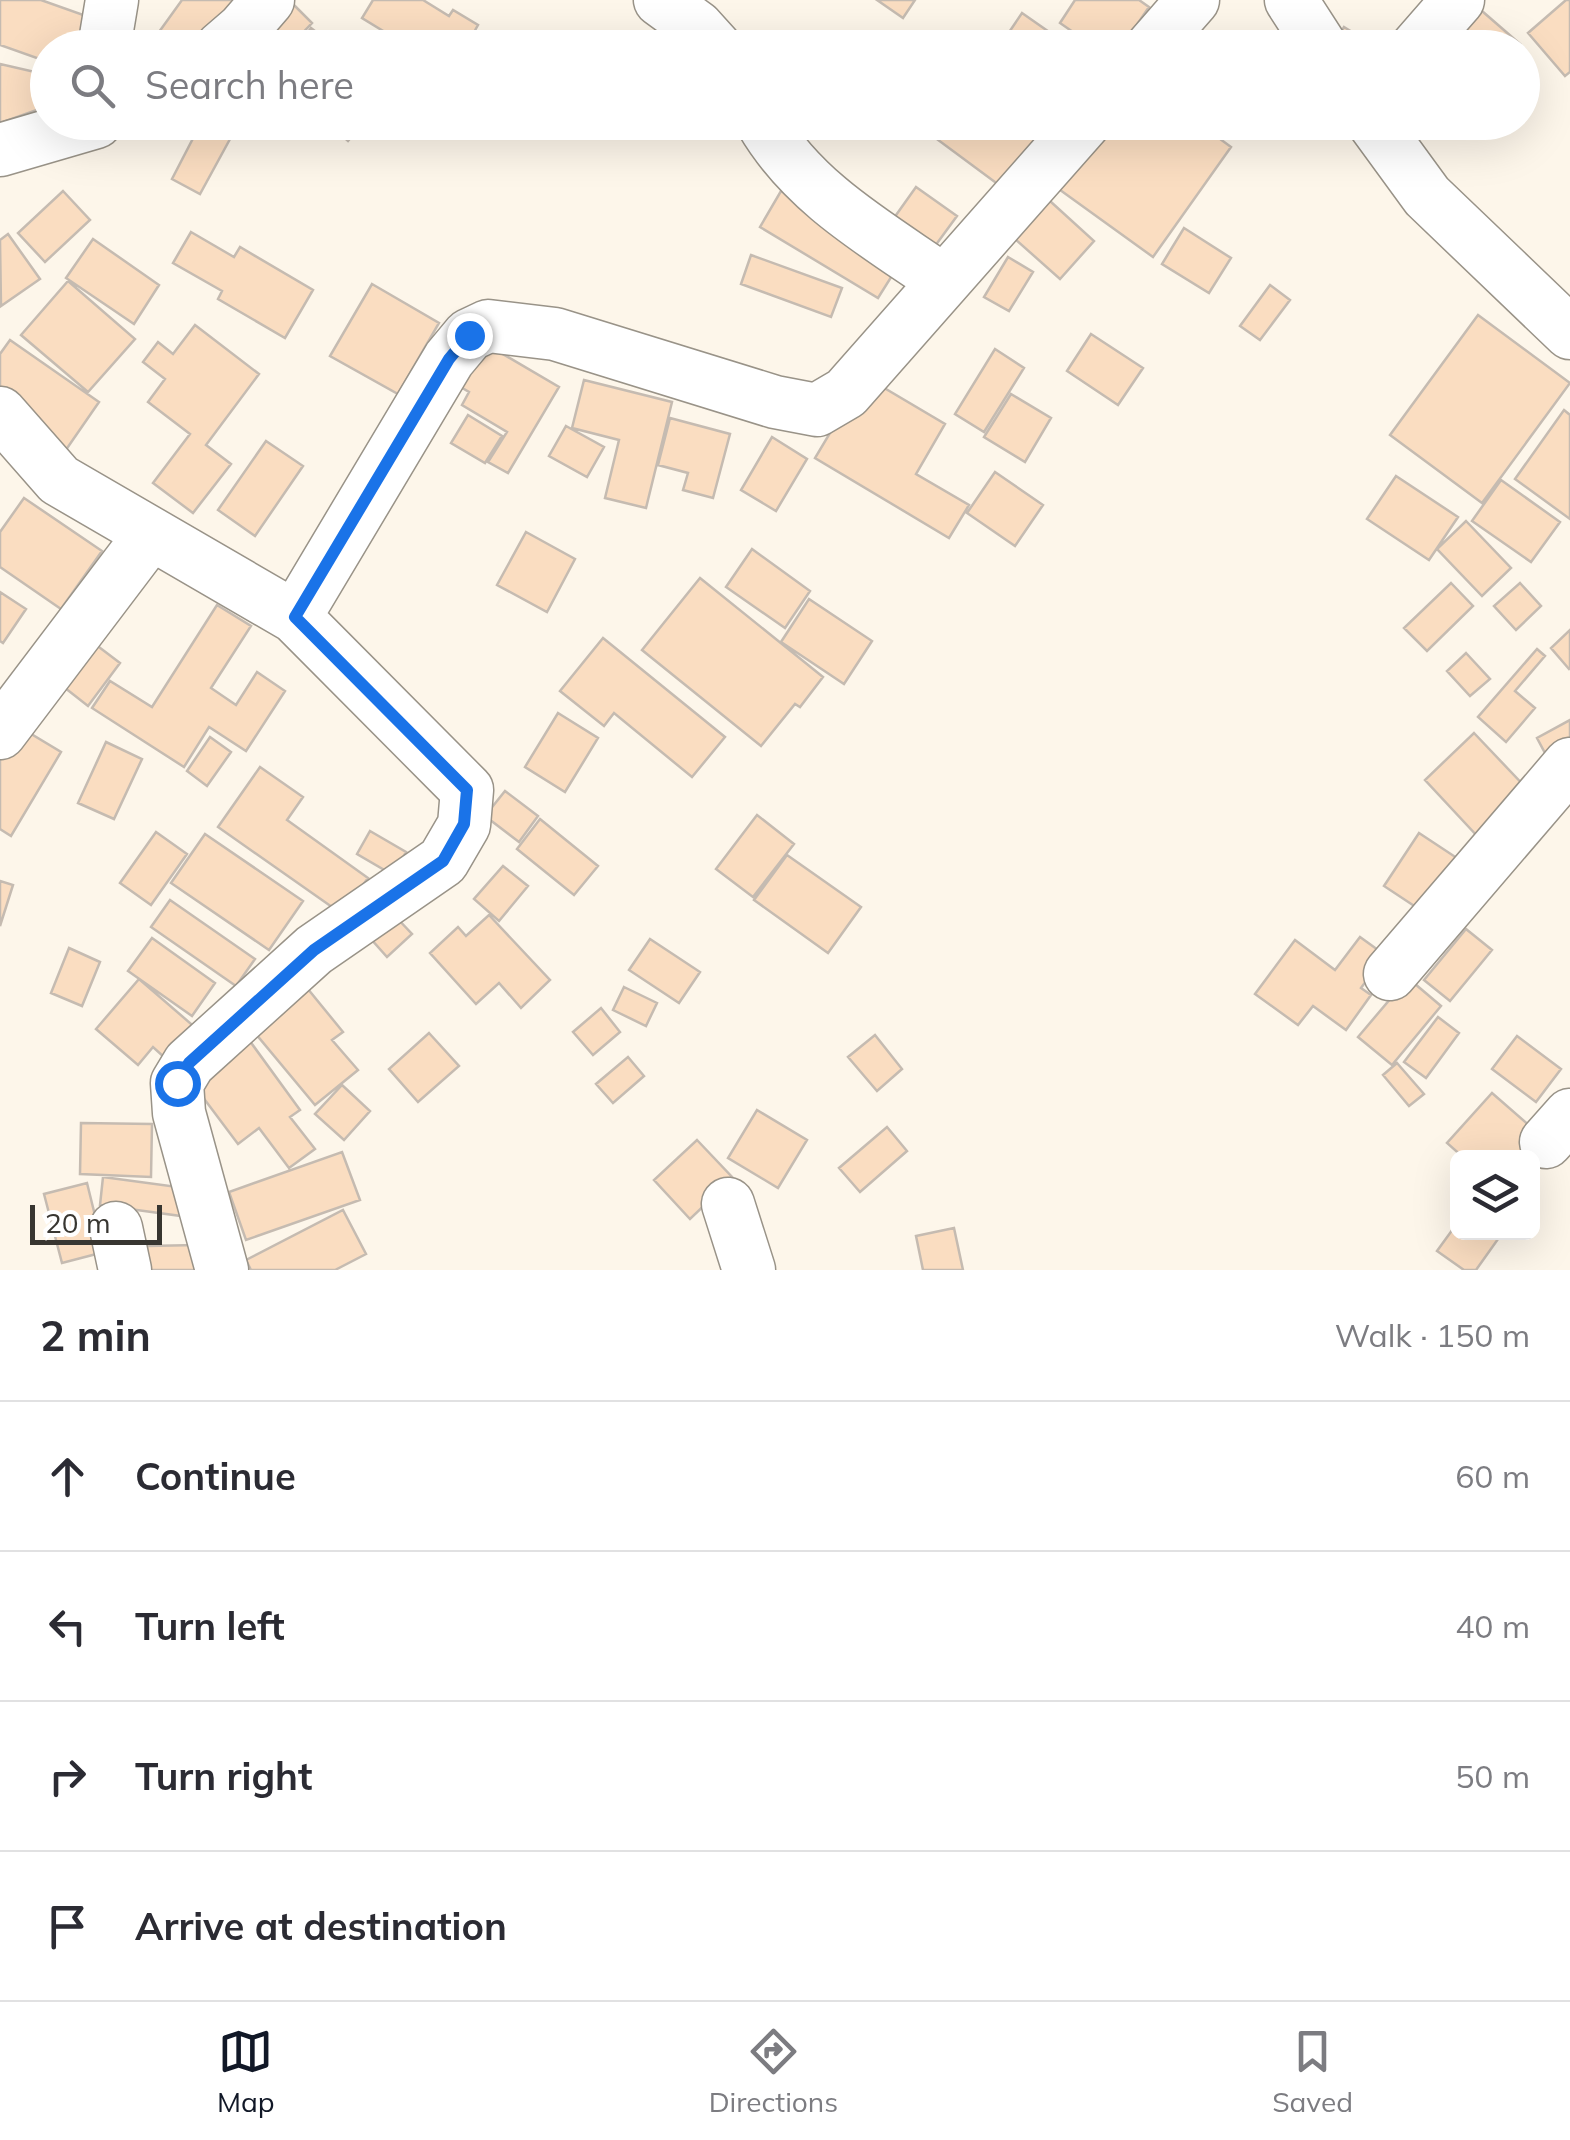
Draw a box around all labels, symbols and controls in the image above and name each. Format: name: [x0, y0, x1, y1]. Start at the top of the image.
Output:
search box: [30, 30, 1540, 140]
icon: search: [65, 58, 120, 113]
text: Search here: [145, 61, 354, 109]
route end: [447, 313, 493, 359]
route start: [155, 1061, 201, 1107]
map controls: [1450, 1150, 1540, 1240]
button: layers: [1450, 1150, 1540, 1240]
scale bar: [30, 1200, 162, 1244]
text: 20 m: [45, 1205, 111, 1240]
text: 2 min: [40, 1309, 151, 1362]
text: Walk · 150 m: [1335, 1315, 1530, 1355]
icon: ahead: [40, 1449, 95, 1504]
text: Continue: [135, 1452, 296, 1500]
text: 60 m: [1455, 1456, 1530, 1496]
icon: left: [40, 1599, 95, 1654]
text: Turn left: [135, 1602, 285, 1650]
text: 40 m: [1455, 1606, 1530, 1646]
icon: right: [40, 1749, 95, 1804]
text: Turn right: [135, 1752, 312, 1800]
text: 50 m: [1455, 1756, 1530, 1796]
icon: arrive: [40, 1899, 95, 1954]
text: Arrive at destination: [135, 1902, 507, 1950]
tab: Map: [217, 2024, 275, 2119]
tab: Directions: [709, 2024, 838, 2119]
tab: Saved: [1272, 2024, 1353, 2119]

